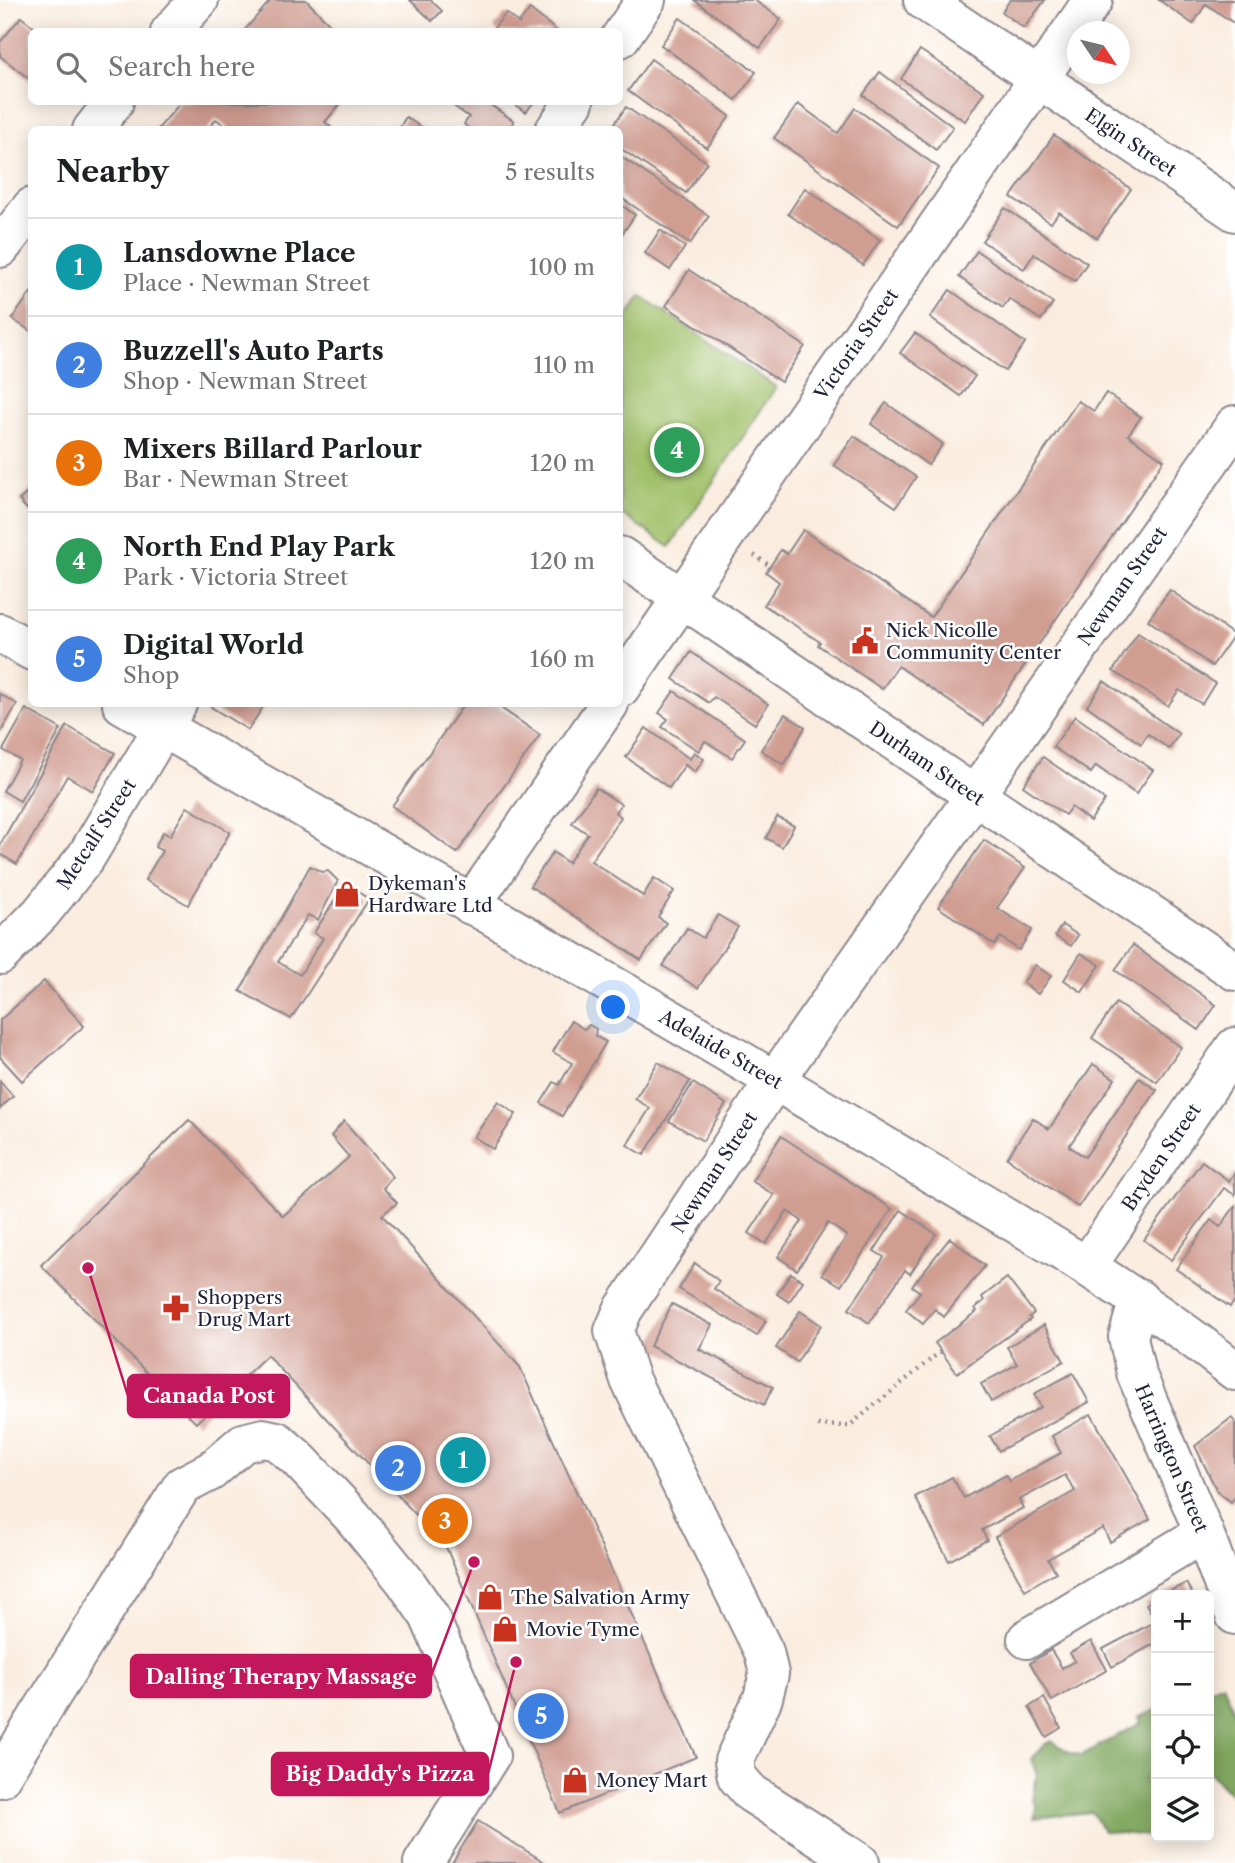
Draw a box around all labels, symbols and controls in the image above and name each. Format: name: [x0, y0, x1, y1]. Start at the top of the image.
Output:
north arrow: [1067, 21, 1130, 84]
search box: [28, 28, 623, 105]
icon: search: [52, 48, 90, 86]
text: Search here: [108, 51, 255, 83]
street label: Elgin Street: [1081, 103, 1181, 182]
text: Nearby: [56, 153, 169, 190]
text: 5 results: [505, 158, 595, 186]
text: Lansdowne Place: [123, 237, 356, 269]
text: 1: [74, 253, 84, 281]
text: 100 m: [529, 253, 595, 281]
text: Place · Newman Street: [123, 269, 370, 297]
street label: Victoria Street: [809, 284, 903, 405]
text: Buzzell's Auto Parts: [123, 335, 384, 367]
text: 2: [72, 351, 86, 379]
text: 110 m: [534, 351, 595, 379]
text: Shop · Newman Street: [123, 367, 367, 395]
pin: 4: [654, 424, 700, 476]
text: Mixers Billard Parlour: [123, 433, 422, 465]
text: 3: [73, 449, 86, 477]
text: 120 m: [530, 449, 595, 477]
text: Bar · Newman Street: [123, 465, 348, 493]
street label: Newman Street: [1073, 522, 1172, 650]
text: North End Play Park: [123, 531, 395, 563]
text: 4: [72, 547, 86, 575]
text: 120 m: [530, 547, 595, 575]
text: Park · Victoria Street: [123, 563, 348, 591]
place label: Nick Nicolle Community Center: [886, 619, 1061, 664]
public building icon: Nick Nicolle Community Center: [850, 626, 880, 656]
text: Digital World: [123, 629, 304, 661]
text: 5: [73, 645, 85, 673]
text: 160 m: [530, 645, 595, 673]
text: Shop: [123, 661, 179, 689]
street label: Durham Street: [865, 717, 989, 810]
street label: Metcalf Street: [52, 774, 141, 894]
place label: Dykeman's Hardware Ltd: [368, 872, 493, 917]
shop icon: Dykeman's Hardware Ltd: [332, 879, 362, 909]
your location: [596, 990, 630, 1024]
street label: Adelaide Street: [654, 1004, 787, 1094]
street label: Bryden Street: [1117, 1099, 1206, 1215]
street label: Newman Street: [667, 1107, 762, 1237]
place label: Shoppers Drug Mart: [197, 1286, 291, 1331]
pharmacy icon: Shoppers Drug Mart: [161, 1293, 191, 1323]
callout: Canada Post: [128, 1375, 289, 1417]
street label: Harrington Street: [1130, 1381, 1213, 1536]
text: Canada Post: [143, 1383, 276, 1408]
pin: 1: [440, 1434, 486, 1486]
pin: 2: [375, 1442, 421, 1494]
pin: 3: [422, 1495, 468, 1547]
shop icon: The Salvation Army: [475, 1582, 505, 1612]
place label: The Salvation Army: [511, 1586, 690, 1609]
map controls: [1151, 1590, 1214, 1842]
button: +: [1151, 1590, 1214, 1653]
shop icon: Movie Tyme: [490, 1614, 520, 1644]
place label: Movie Tyme: [526, 1618, 640, 1641]
button: −: [1151, 1653, 1214, 1716]
callout: Dalling Therapy Massage: [131, 1655, 431, 1697]
text: Dalling Therapy Massage: [146, 1664, 416, 1689]
pin: 5: [518, 1690, 564, 1742]
button: locate: [1151, 1716, 1214, 1779]
callout: Big Daddy's Pizza: [272, 1753, 488, 1795]
text: Big Daddy's Pizza: [286, 1761, 475, 1786]
shop icon: Money Mart: [560, 1765, 590, 1795]
place label: Money Mart: [596, 1769, 708, 1792]
button: layers: [1151, 1779, 1214, 1842]

